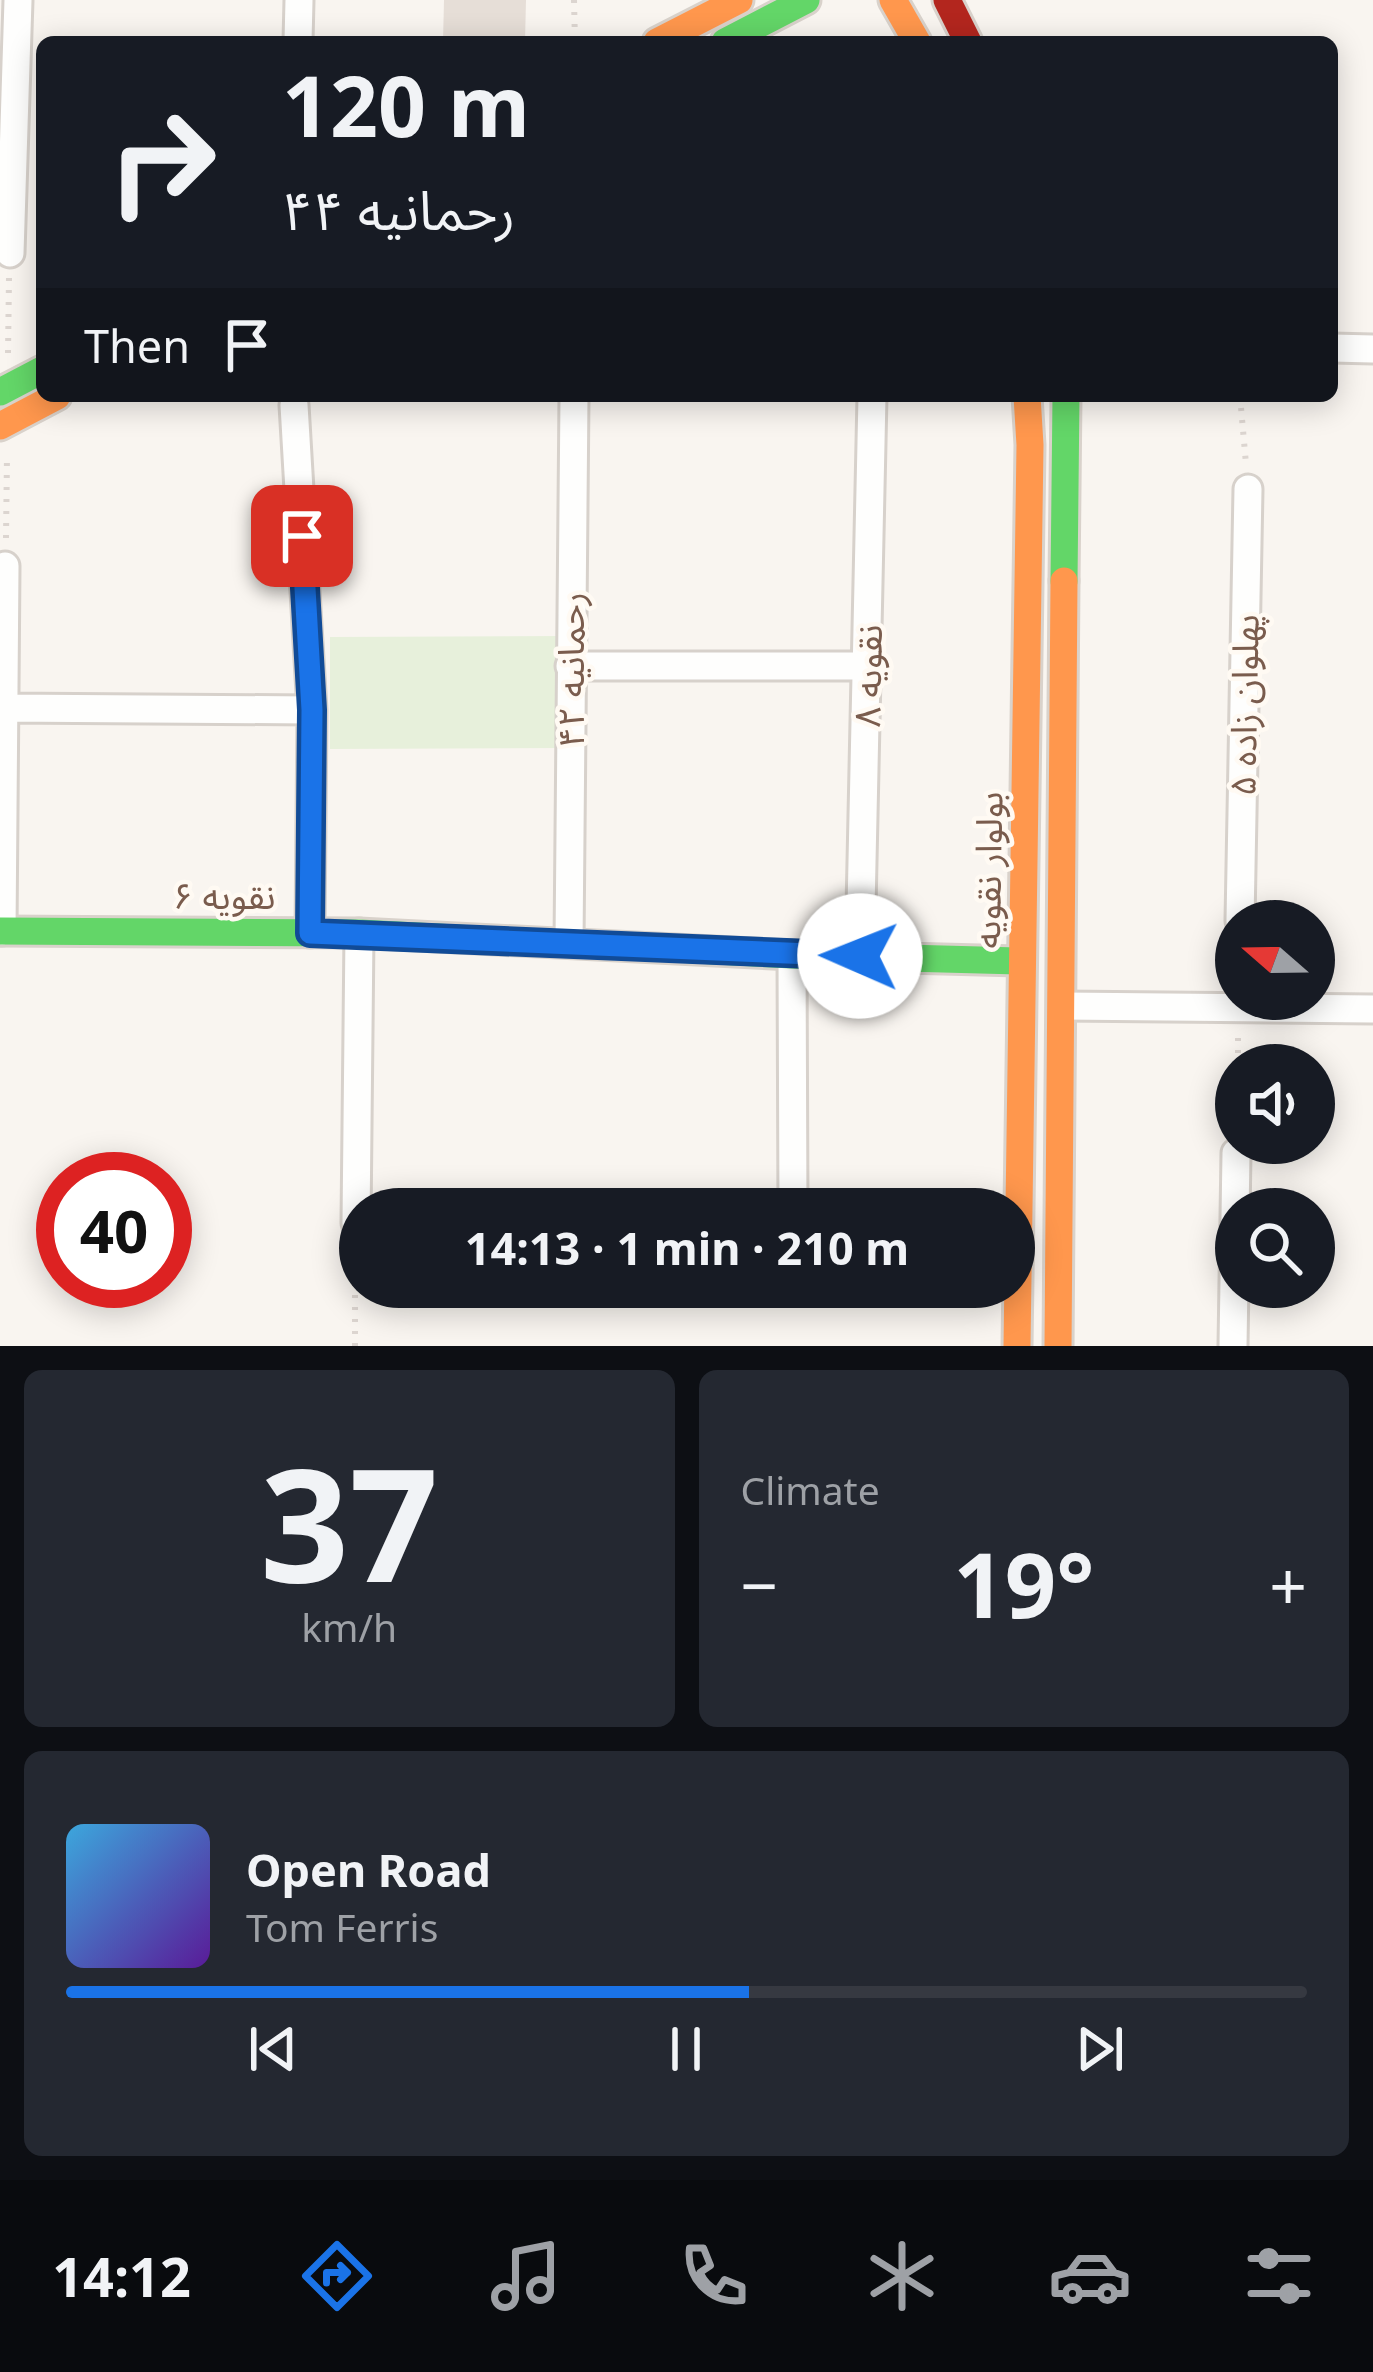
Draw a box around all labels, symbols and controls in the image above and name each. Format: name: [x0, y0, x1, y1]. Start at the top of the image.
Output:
text: 120 m: [282, 47, 530, 162]
icon: right: [84, 84, 240, 240]
text: رحمانیه ۴۴: [282, 172, 515, 246]
icon: arrive: [214, 312, 280, 378]
text: Then: [84, 315, 190, 376]
pin: [251, 485, 353, 587]
icon: arrive: [269, 503, 335, 569]
street label: رحمانیه ۴۲: [546, 592, 595, 748]
street label: پهلوان زاده ۵: [1217, 614, 1270, 796]
street label: نقویه ۸: [842, 624, 893, 728]
street label: بولوار نقویه: [962, 791, 1013, 949]
street label: نقویه ۶: [173, 871, 275, 920]
position arrow: [797, 893, 923, 1019]
north arrow: [1215, 900, 1335, 1020]
map controls: [1215, 900, 1335, 1308]
button: sound: [1215, 1044, 1335, 1164]
speed limit sign: 40: [36, 1152, 192, 1308]
button: search: [1215, 1188, 1335, 1308]
text: 14:13 · 1 min · 210 m: [465, 1217, 909, 1278]
text: 37: [260, 1415, 438, 1628]
text: Climate: [741, 1463, 880, 1516]
text: 19°: [953, 1522, 1094, 1644]
text: −: [741, 1539, 778, 1629]
text: +: [1269, 1539, 1307, 1629]
text: km/h: [301, 1600, 397, 1653]
text: Open Road: [246, 1839, 491, 1900]
text: Tom Ferris: [246, 1900, 438, 1953]
icon: previous: [240, 2016, 306, 2082]
icon: pause: [653, 2016, 719, 2082]
icon: next: [1067, 2016, 1133, 2082]
icon: directions: [295, 2234, 379, 2318]
icon: music: [484, 2234, 568, 2318]
icon: phone: [672, 2234, 756, 2318]
icon: climate: [860, 2234, 944, 2318]
icon: car: [1048, 2234, 1132, 2318]
icon: filters: [1237, 2234, 1321, 2318]
text: 14:12: [52, 2239, 191, 2313]

